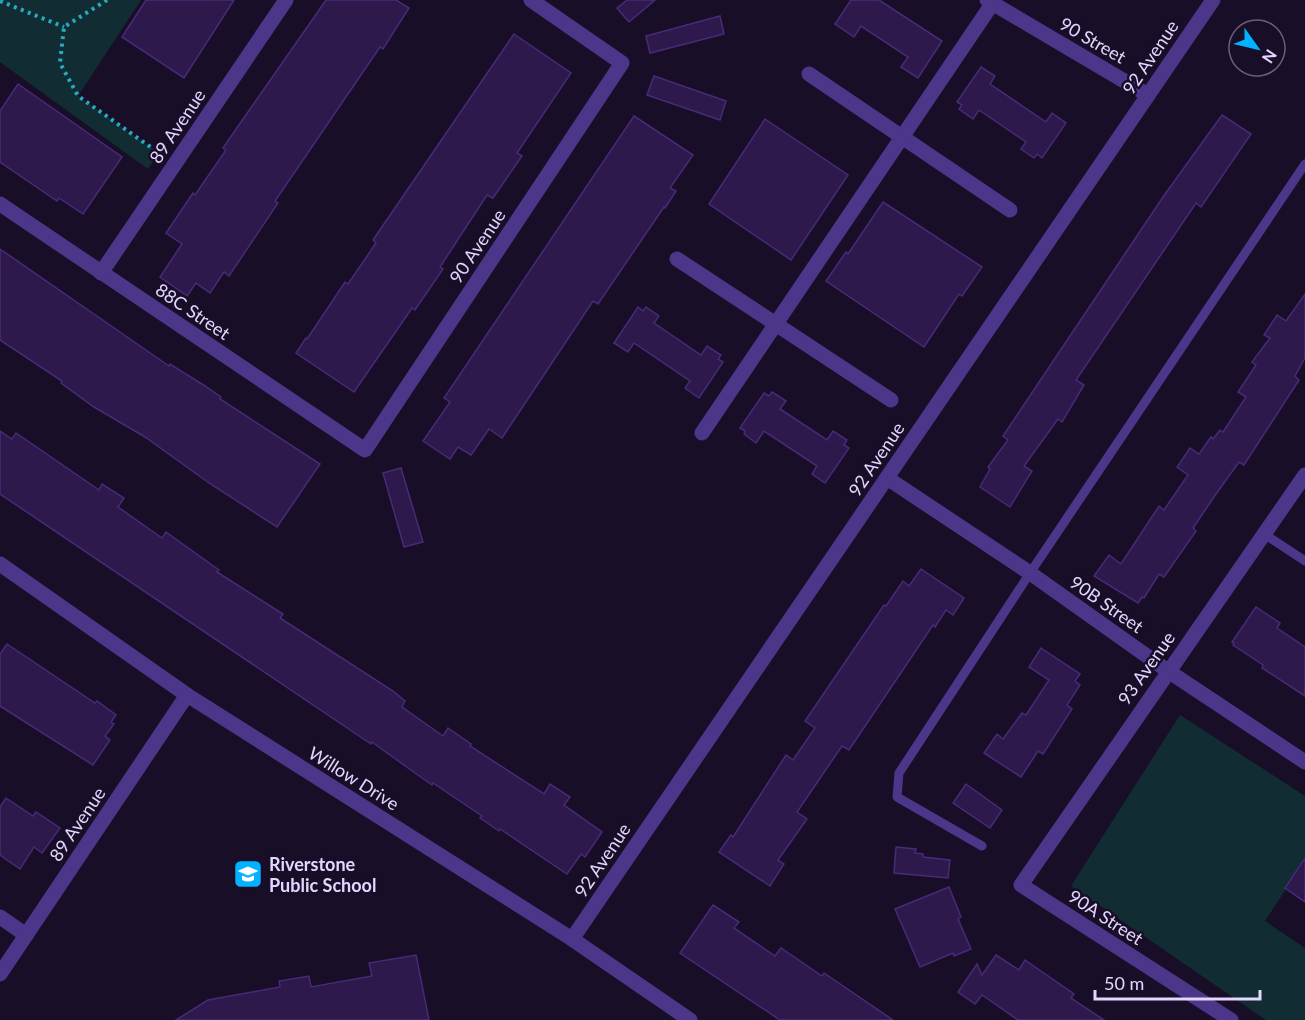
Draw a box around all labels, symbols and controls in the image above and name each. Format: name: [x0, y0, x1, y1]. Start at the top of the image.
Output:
street label: 90 Street: [1056, 12, 1131, 68]
street label: 92 Avenue: [1117, 16, 1183, 98]
north arrow: [1227, 18, 1287, 78]
text: N: [1259, 46, 1281, 67]
street label: 89 Avenue: [144, 85, 210, 167]
street label: 90 Avenue: [444, 205, 510, 287]
street label: 88C Street: [152, 278, 235, 344]
street label: 92 Avenue: [843, 418, 909, 500]
street label: 90B Street: [1066, 571, 1148, 638]
street label: 93 Avenue: [1113, 627, 1179, 709]
street label: Willow Drive: [305, 741, 403, 815]
street label: 89 Avenue: [44, 783, 110, 865]
street label: 92 Avenue: [569, 819, 635, 901]
place label: Riverstone Public School: [269, 853, 376, 896]
school or university icon: Riverstone Public School: [232, 858, 264, 890]
street label: 90A Street: [1065, 885, 1148, 950]
scale bar: [1095, 963, 1260, 1001]
text: 50 m: [1104, 972, 1144, 994]

